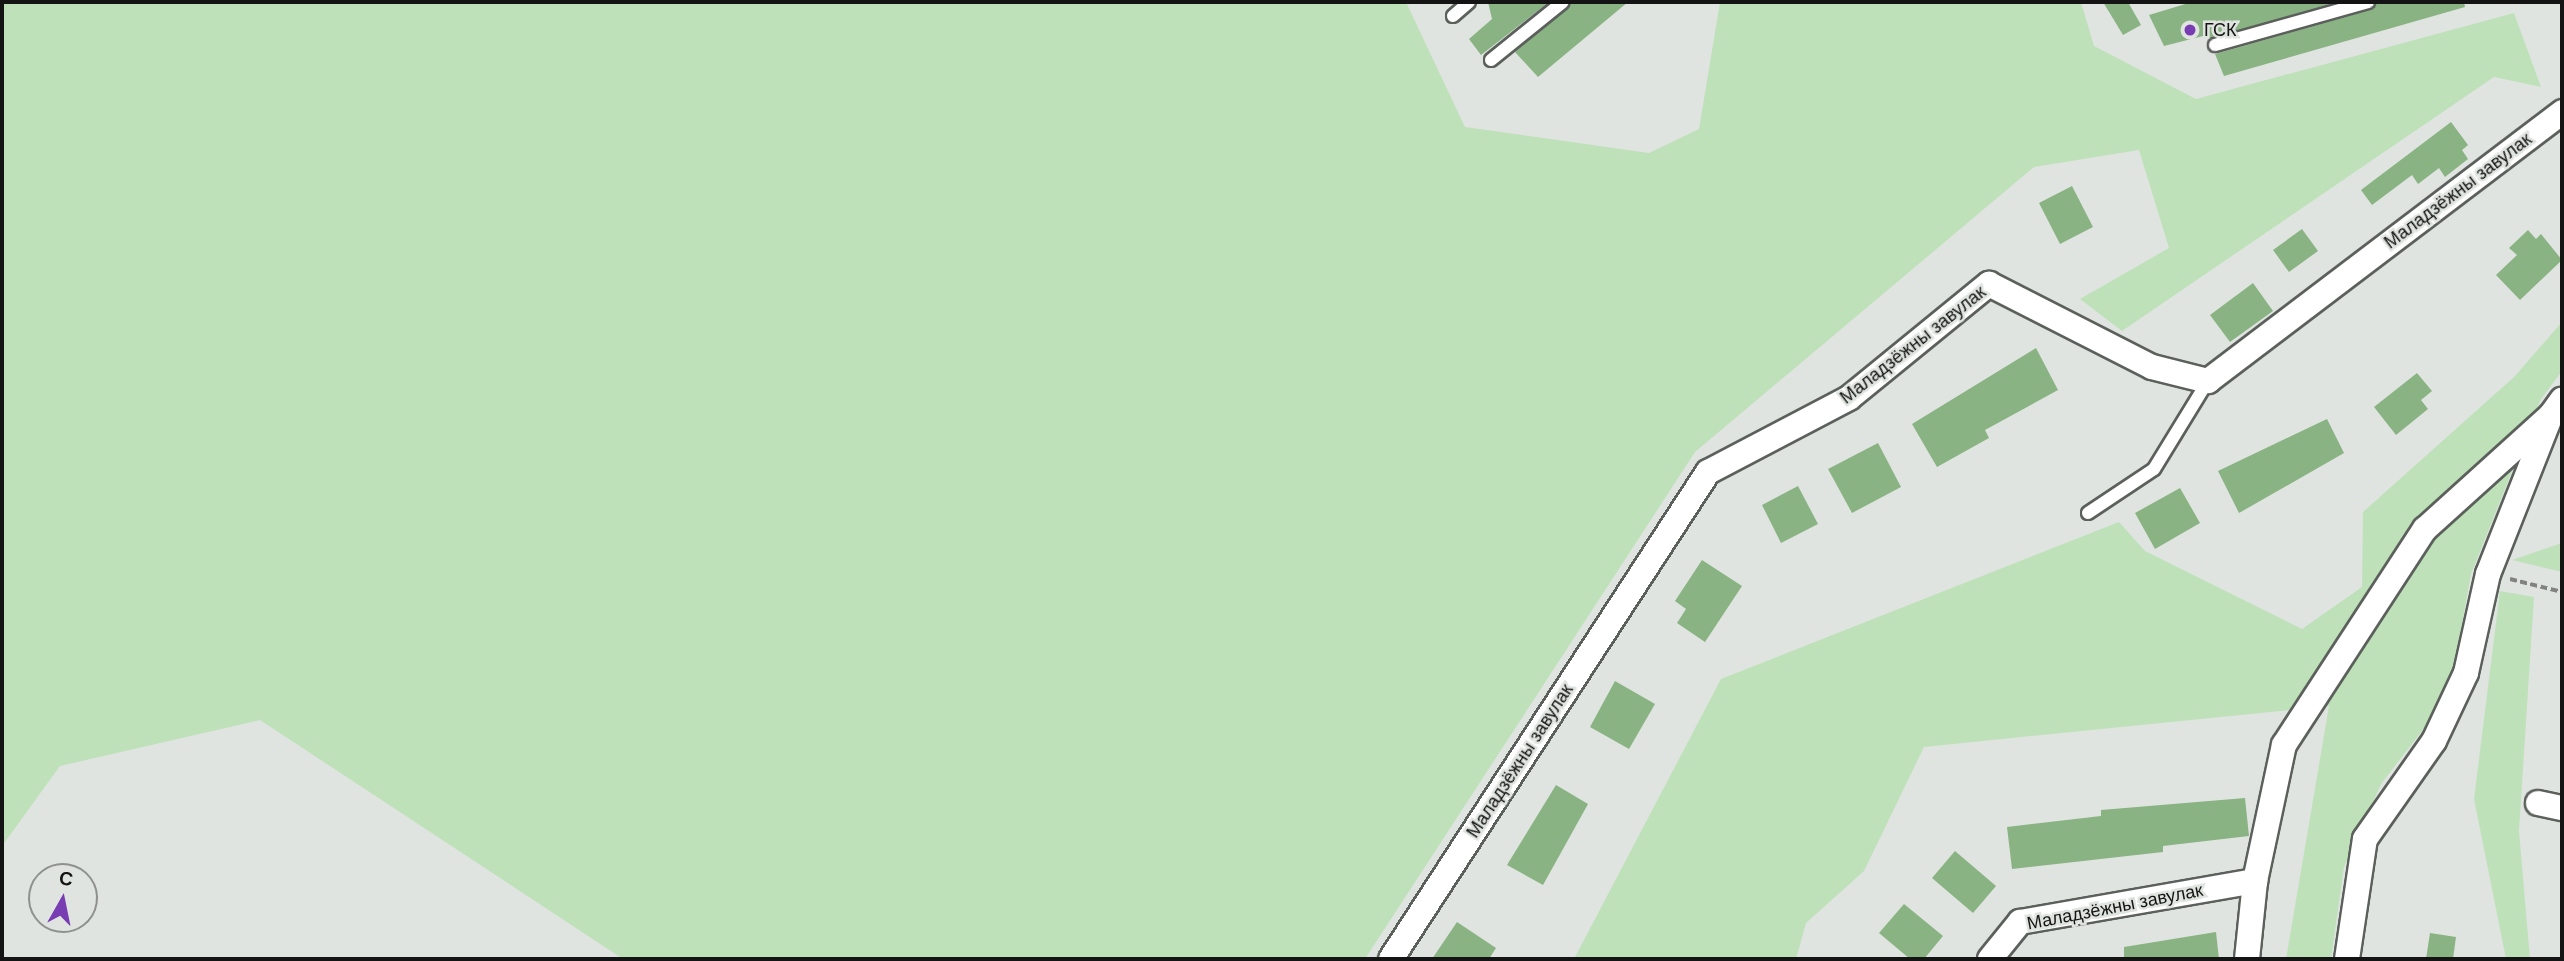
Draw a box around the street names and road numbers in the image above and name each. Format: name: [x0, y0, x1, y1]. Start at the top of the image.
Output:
street label: Маладзёжны завулак: [2380, 129, 2536, 253]
street label: Маладзёжны завулак: [1836, 281, 1990, 409]
street label: Маладзёжны завулак: [1462, 680, 1578, 842]
street label: Маладзёжны завулак: [2025, 879, 2205, 935]

